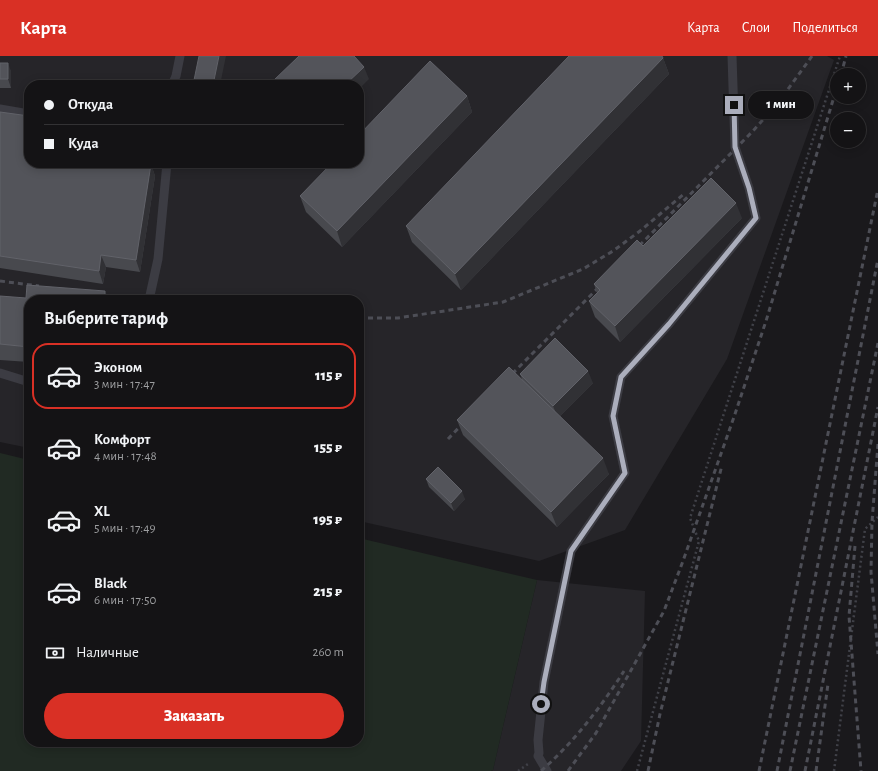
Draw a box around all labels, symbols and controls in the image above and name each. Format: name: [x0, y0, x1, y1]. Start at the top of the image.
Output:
text: Карта: [20, 19, 67, 38]
text: Карта: [687, 21, 720, 35]
text: Слои: [742, 21, 770, 35]
text: Поделиться: [792, 21, 858, 35]
map controls: [830, 68, 866, 148]
button: +: [830, 68, 866, 104]
callout: 1 мин: [748, 91, 814, 119]
route end: [725, 96, 743, 114]
text: Откуда: [68, 97, 113, 112]
text: 1 мин: [766, 98, 796, 111]
button: −: [830, 112, 866, 148]
text: Куда: [68, 136, 99, 151]
text: Выберите тариф: [44, 310, 168, 328]
icon: car: [46, 358, 82, 394]
text: Эконом: [94, 360, 142, 375]
text: 115 ₽: [315, 368, 342, 383]
text: 3 мин · 17:47: [94, 378, 155, 391]
icon: car: [46, 430, 82, 466]
text: Комфорт: [94, 432, 150, 447]
text: 155 ₽: [314, 440, 342, 455]
text: 4 мин · 17:48: [94, 450, 157, 463]
icon: car: [46, 502, 82, 538]
text: XL: [94, 504, 110, 519]
text: 195 ₽: [313, 512, 342, 527]
text: 5 мин · 17:49: [94, 522, 156, 535]
icon: car: [46, 574, 82, 610]
text: Black: [94, 576, 127, 591]
text: 215 ₽: [313, 584, 342, 599]
text: 6 мин · 17:50: [94, 594, 156, 607]
icon: cash: [44, 642, 66, 664]
text: Наличные: [76, 645, 139, 660]
text: 260 m: [313, 646, 344, 659]
button: Заказать: [44, 693, 344, 739]
route start: [532, 695, 550, 713]

